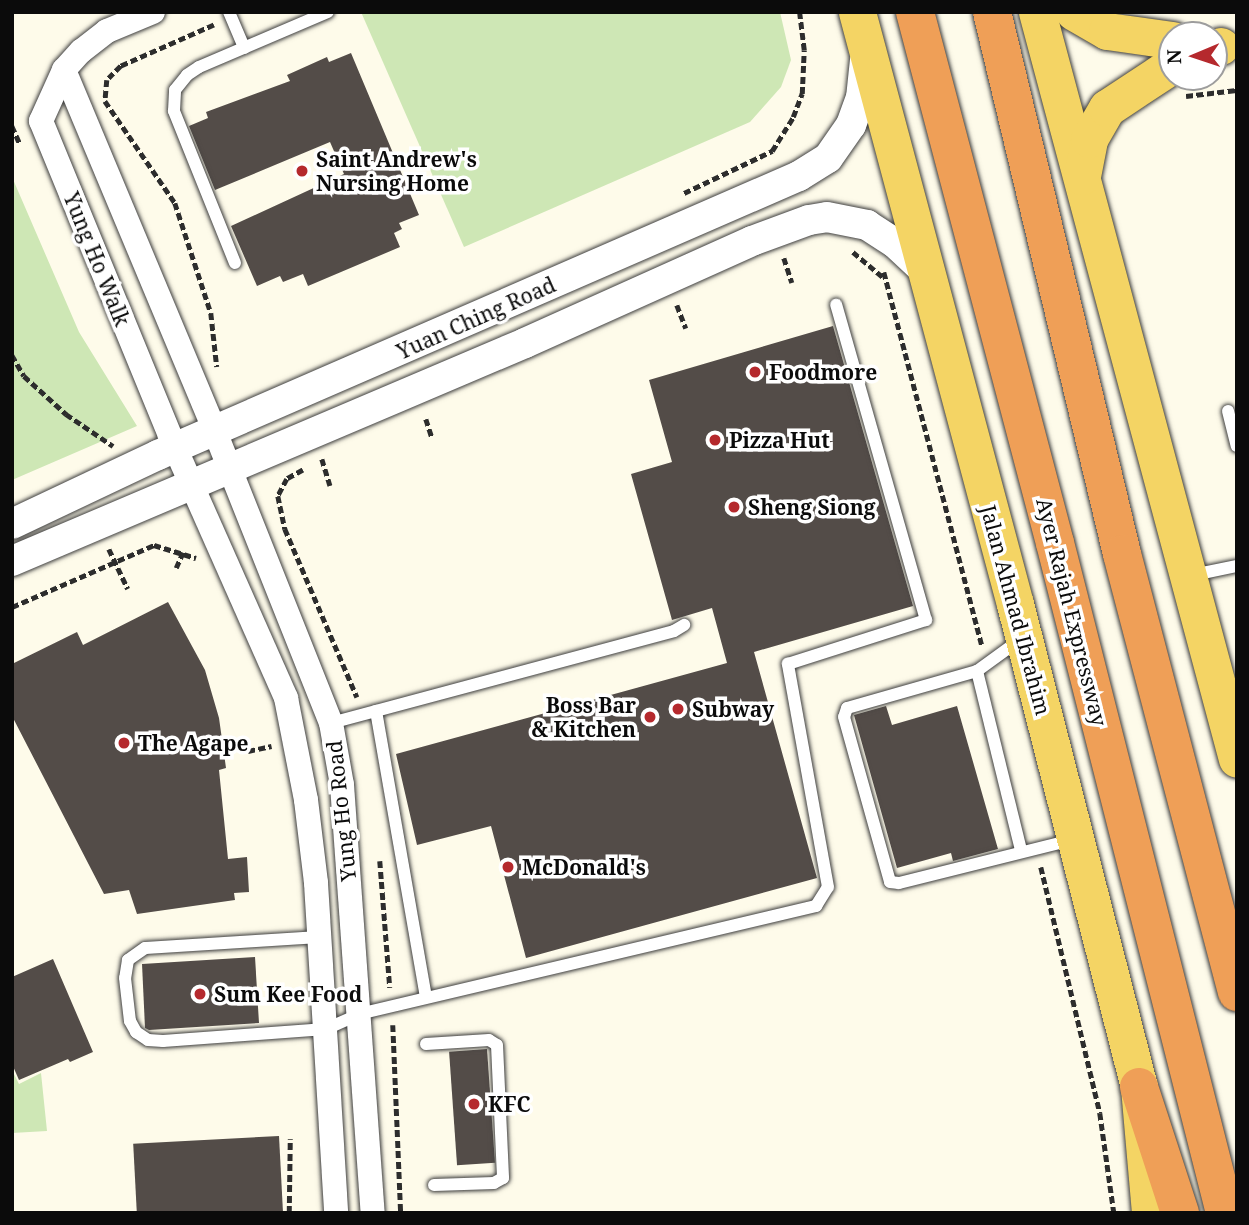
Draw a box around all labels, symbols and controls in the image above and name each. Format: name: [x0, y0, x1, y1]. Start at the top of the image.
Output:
north arrow: [1158, 21, 1228, 91]
text: N: [1161, 49, 1187, 65]
place label: Saint Andrew's Nursing Home: [316, 146, 477, 196]
marker: Saint Andrew's Nursing Home: [294, 163, 310, 179]
street label: Yung Ho Walk: [59, 188, 135, 330]
street label: Yuan Ching Road: [393, 272, 559, 364]
place label: Foodmore: [769, 359, 877, 385]
marker: Foodmore: [747, 364, 763, 380]
place label: Pizza Hut: [729, 427, 830, 453]
marker: Pizza Hut: [707, 432, 723, 448]
place label: Sheng Siong: [748, 494, 876, 520]
street label: Ayer Rajah Expressway: [1031, 495, 1113, 729]
marker: Sheng Siong: [726, 499, 742, 515]
street label: Jalan Ahmad Ibrahim: [976, 502, 1056, 718]
place label: Boss Bar & Kitchen: [531, 692, 636, 742]
place label: Subway: [692, 696, 774, 722]
marker: Subway: [670, 701, 686, 717]
marker: Boss Bar & Kitchen: [642, 709, 658, 725]
place label: The Agape: [138, 730, 249, 756]
marker: The Agape: [116, 735, 132, 751]
street label: Yung Ho Road: [321, 739, 361, 883]
place label: McDonald's: [522, 854, 646, 880]
marker: McDonald's: [500, 859, 516, 875]
place label: Sum Kee Food: [214, 981, 362, 1007]
marker: Sum Kee Food: [192, 986, 208, 1002]
place label: KFC: [488, 1091, 531, 1117]
marker: KFC: [466, 1096, 482, 1112]

